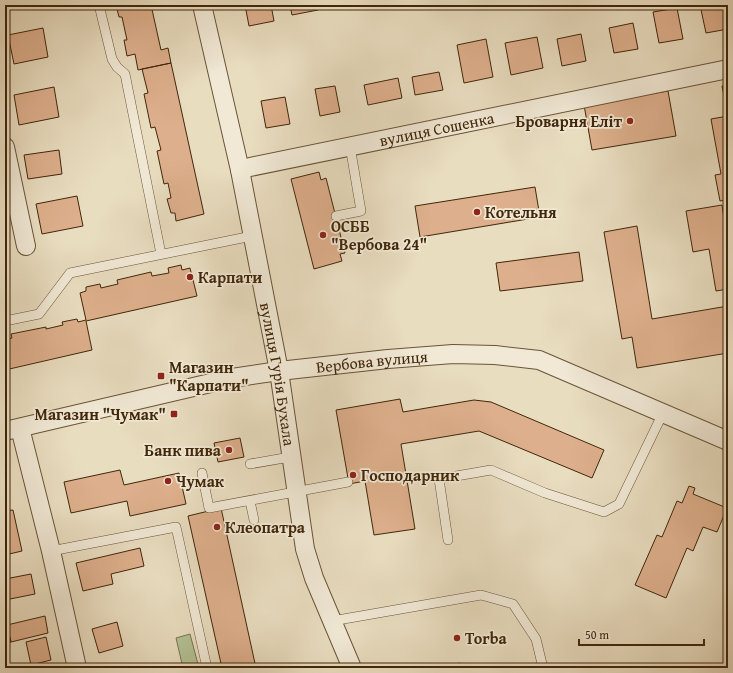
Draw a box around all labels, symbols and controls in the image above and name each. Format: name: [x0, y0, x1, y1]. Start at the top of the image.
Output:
street label: вулиця Сошенка: [377, 105, 497, 152]
place label: Броварня Еліт: [515, 109, 622, 133]
marker: Броварня Еліт: [625, 116, 635, 126]
place label: Котельня: [485, 200, 557, 224]
marker: Котельня: [472, 207, 482, 217]
place label: ОСББ "Вербова 24": [331, 214, 427, 256]
marker: ОСББ "Вербова 24": [318, 230, 328, 240]
place label: Карпати: [198, 265, 262, 289]
marker: Карпати: [185, 272, 195, 282]
street label: вулиця Гурія Бухала: [254, 300, 302, 448]
street label: Вербова вулиця: [315, 344, 429, 379]
place label: Магазин "Карпати": [169, 355, 249, 397]
marker: Магазин "Карпати": [156, 371, 166, 381]
place label: Магазин "Чумак": [34, 402, 166, 426]
marker: Магазин "Чумак": [169, 409, 179, 419]
place label: Банк пива: [144, 438, 222, 462]
marker: Банк пива: [224, 445, 234, 455]
place label: Господарник: [361, 463, 460, 487]
place label: Чумак: [176, 469, 225, 493]
marker: Господарник: [348, 470, 358, 480]
marker: Чумак: [163, 476, 173, 486]
place label: Клеопатра: [225, 515, 306, 539]
marker: Клеопатра: [212, 522, 222, 532]
scale bar: [579, 621, 704, 647]
place label: Torba: [465, 626, 507, 650]
text: 50 m: [585, 626, 609, 643]
marker: Torba: [452, 633, 462, 643]

